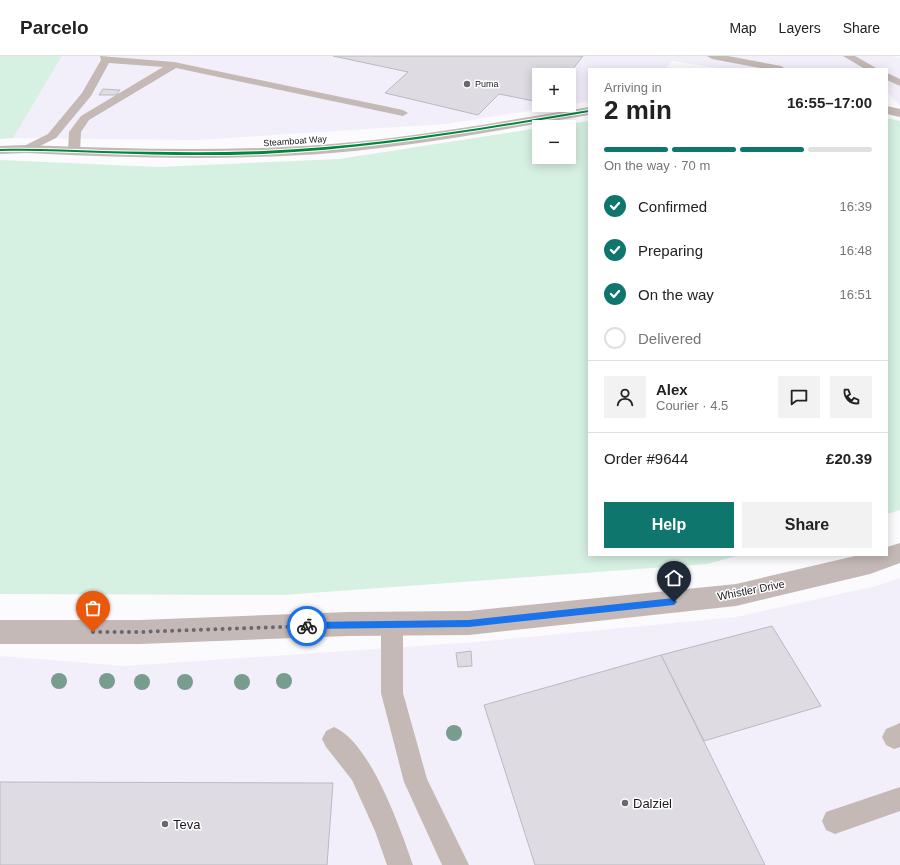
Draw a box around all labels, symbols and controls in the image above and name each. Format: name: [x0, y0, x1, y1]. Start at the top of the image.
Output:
text: Parcelo: [20, 17, 89, 38]
text: Map: [729, 20, 757, 36]
text: Layers: [779, 20, 821, 36]
text: Share: [843, 20, 880, 36]
map controls: [532, 68, 576, 164]
button: +: [532, 68, 576, 112]
marker: Puma: [462, 79, 472, 89]
place label: Puma: [475, 79, 499, 89]
text: Arriving in: [604, 80, 662, 95]
text: 16:55–17:00: [787, 94, 872, 111]
text: 2 min: [604, 95, 672, 125]
button: −: [532, 120, 576, 164]
street label: Steamboat Way: [263, 134, 328, 148]
text: On the way · 70 m: [604, 158, 710, 173]
icon: check: [604, 195, 626, 217]
text: Confirmed: [638, 198, 707, 215]
text: 16:39: [839, 199, 872, 214]
icon: check: [604, 239, 626, 261]
text: Preparing: [638, 242, 703, 259]
text: 16:48: [839, 243, 872, 258]
icon: check: [604, 283, 626, 305]
text: On the way: [638, 286, 714, 303]
text: 16:51: [839, 287, 872, 302]
text: Delivered: [638, 330, 701, 347]
button: person: [604, 376, 646, 418]
button: chat: [778, 376, 820, 418]
button: phone: [830, 376, 872, 418]
text: Alex: [656, 381, 688, 398]
text: Courier · 4.5: [656, 398, 728, 413]
text: Order #9644: [604, 450, 688, 467]
text: £20.39: [826, 450, 872, 467]
button: Help: [604, 502, 734, 548]
button: Share: [742, 502, 872, 548]
pin: [657, 561, 691, 602]
icon: home: [663, 567, 685, 589]
street label: Whistler Drive: [716, 578, 786, 602]
pin: [76, 591, 110, 632]
icon: bag: [82, 597, 104, 619]
courier: [287, 606, 327, 646]
icon: bike: [296, 615, 318, 637]
place label: Dalziel: [633, 796, 672, 811]
marker: Dalziel: [620, 798, 630, 808]
place label: Teva: [173, 817, 201, 832]
marker: Teva: [160, 819, 170, 829]

